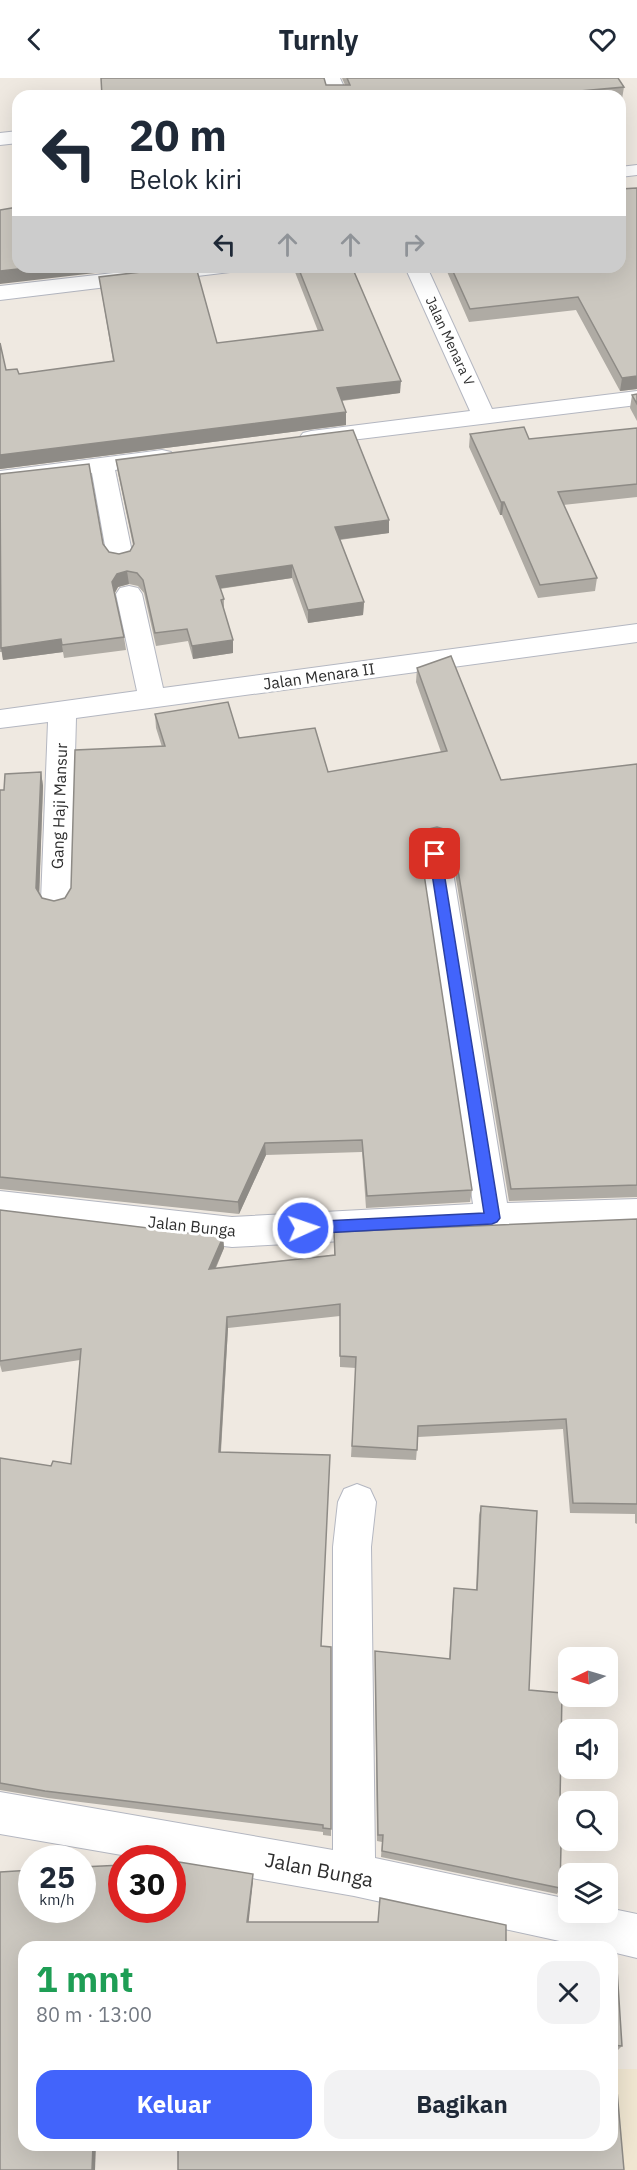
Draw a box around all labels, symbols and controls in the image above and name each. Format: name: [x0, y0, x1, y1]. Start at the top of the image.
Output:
text: Turnly: [278, 22, 359, 57]
icon: back: [18, 23, 51, 56]
icon: heart: [586, 23, 619, 56]
text: 20 m: [129, 108, 227, 163]
icon: left: [30, 114, 108, 192]
text: Belok kiri: [129, 161, 242, 196]
icon: left: [208, 228, 241, 261]
icon: ahead: [271, 228, 304, 261]
icon: ahead: [334, 228, 367, 261]
icon: right: [397, 228, 430, 261]
street label: Jalan Menara V: [422, 294, 479, 389]
street label: Jalan Menara II: [262, 658, 376, 694]
street label: Gang Haji Mansur: [47, 743, 71, 869]
pin: [409, 828, 460, 879]
icon: arrive: [418, 837, 451, 870]
position arrow: [271, 1196, 335, 1260]
street label: Jalan Bunga: [147, 1211, 237, 1241]
north arrow: [558, 1647, 618, 1707]
map controls: [558, 1647, 618, 1923]
button: sound: [558, 1719, 618, 1779]
button: search: [558, 1791, 618, 1851]
speed limit sign: 30: [108, 1845, 186, 1923]
street label: Jalan Bunga: [263, 1846, 376, 1893]
text: 25: [39, 1857, 75, 1896]
button: layers: [558, 1863, 618, 1923]
text: km/h: [39, 1890, 75, 1909]
text: 1 mnt: [36, 1955, 134, 2002]
button: close: [537, 1961, 600, 2024]
text: 80 m · 13:00: [36, 2001, 152, 2028]
button: Keluar: [36, 2070, 312, 2139]
button: Bagikan: [324, 2070, 600, 2139]

